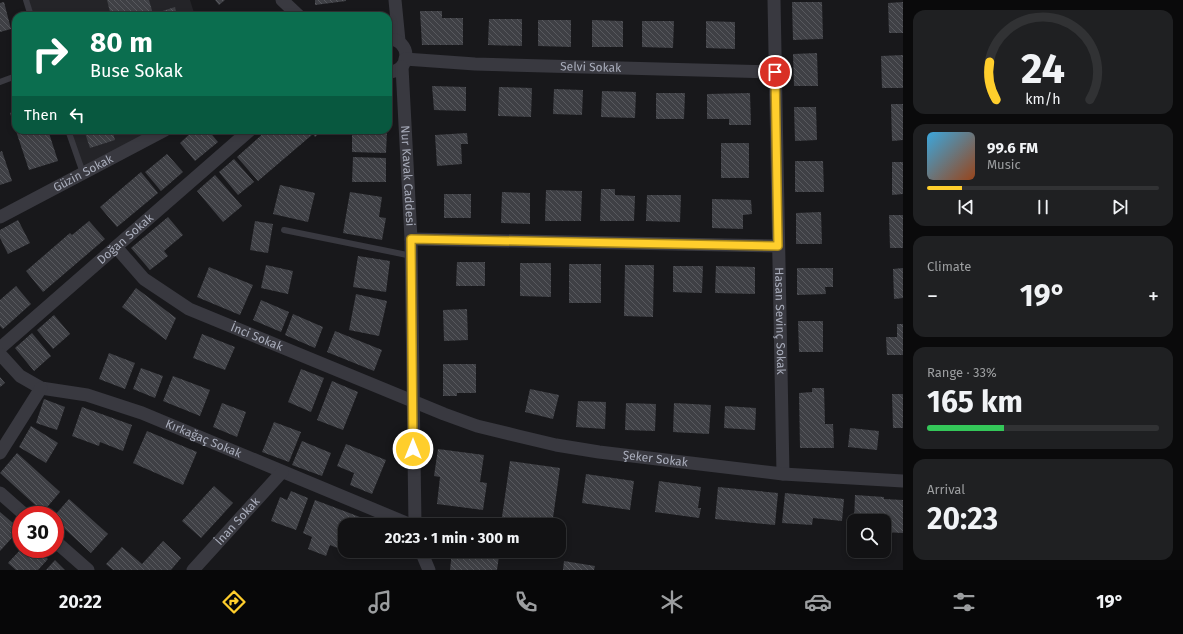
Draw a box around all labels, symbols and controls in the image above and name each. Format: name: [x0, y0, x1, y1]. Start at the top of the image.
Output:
text: 80 m: [90, 26, 153, 59]
icon: right: [24, 28, 76, 80]
text: 24: [1021, 44, 1065, 94]
pin: [758, 55, 792, 89]
street label: Selvi Sokak: [560, 59, 622, 75]
text: Buse Sokak: [90, 60, 183, 82]
icon: arrive: [764, 61, 786, 83]
text: km/h: [1025, 91, 1061, 108]
icon: left: [66, 104, 88, 126]
text: Then: [24, 106, 58, 124]
street label: Nur Kavak Caddesi: [398, 125, 417, 227]
text: 99.6 FM: [987, 139, 1038, 157]
street label: Güzin Sokak: [51, 151, 116, 195]
text: Music: [987, 157, 1021, 172]
icon: previous: [955, 196, 977, 218]
icon: pause: [1032, 196, 1054, 218]
icon: next: [1109, 196, 1131, 218]
street label: Doğan Sokak: [94, 210, 157, 267]
text: Climate: [927, 259, 971, 274]
street label: Hasan Sevinç Sokak: [772, 267, 788, 376]
text: 19°: [1020, 278, 1066, 314]
text: −: [927, 283, 938, 310]
text: +: [1148, 283, 1159, 310]
street label: İnci Sokak: [229, 319, 286, 354]
text: Range · 33%: [927, 365, 997, 380]
text: 165 km: [927, 384, 1023, 420]
street label: Kırkağaç Sokak: [163, 417, 245, 461]
position arrow: [392, 428, 434, 470]
street label: Şeker Sokak: [622, 448, 690, 470]
text: Arrival: [927, 482, 965, 497]
street label: İnan Sokak: [211, 494, 263, 548]
text: 20:23: [927, 501, 998, 537]
speed limit sign: 30: [12, 506, 64, 558]
map controls: [847, 514, 891, 558]
button: search: [847, 514, 891, 558]
text: 20:23 · 1 min · 300 m: [385, 529, 519, 547]
icon: directions: [220, 588, 248, 616]
icon: music: [366, 588, 394, 616]
icon: phone: [512, 588, 540, 616]
icon: climate: [658, 588, 686, 616]
icon: car: [804, 588, 832, 616]
icon: filters: [950, 588, 978, 616]
text: 20:22: [59, 591, 102, 613]
text: 19°: [1096, 591, 1124, 613]

